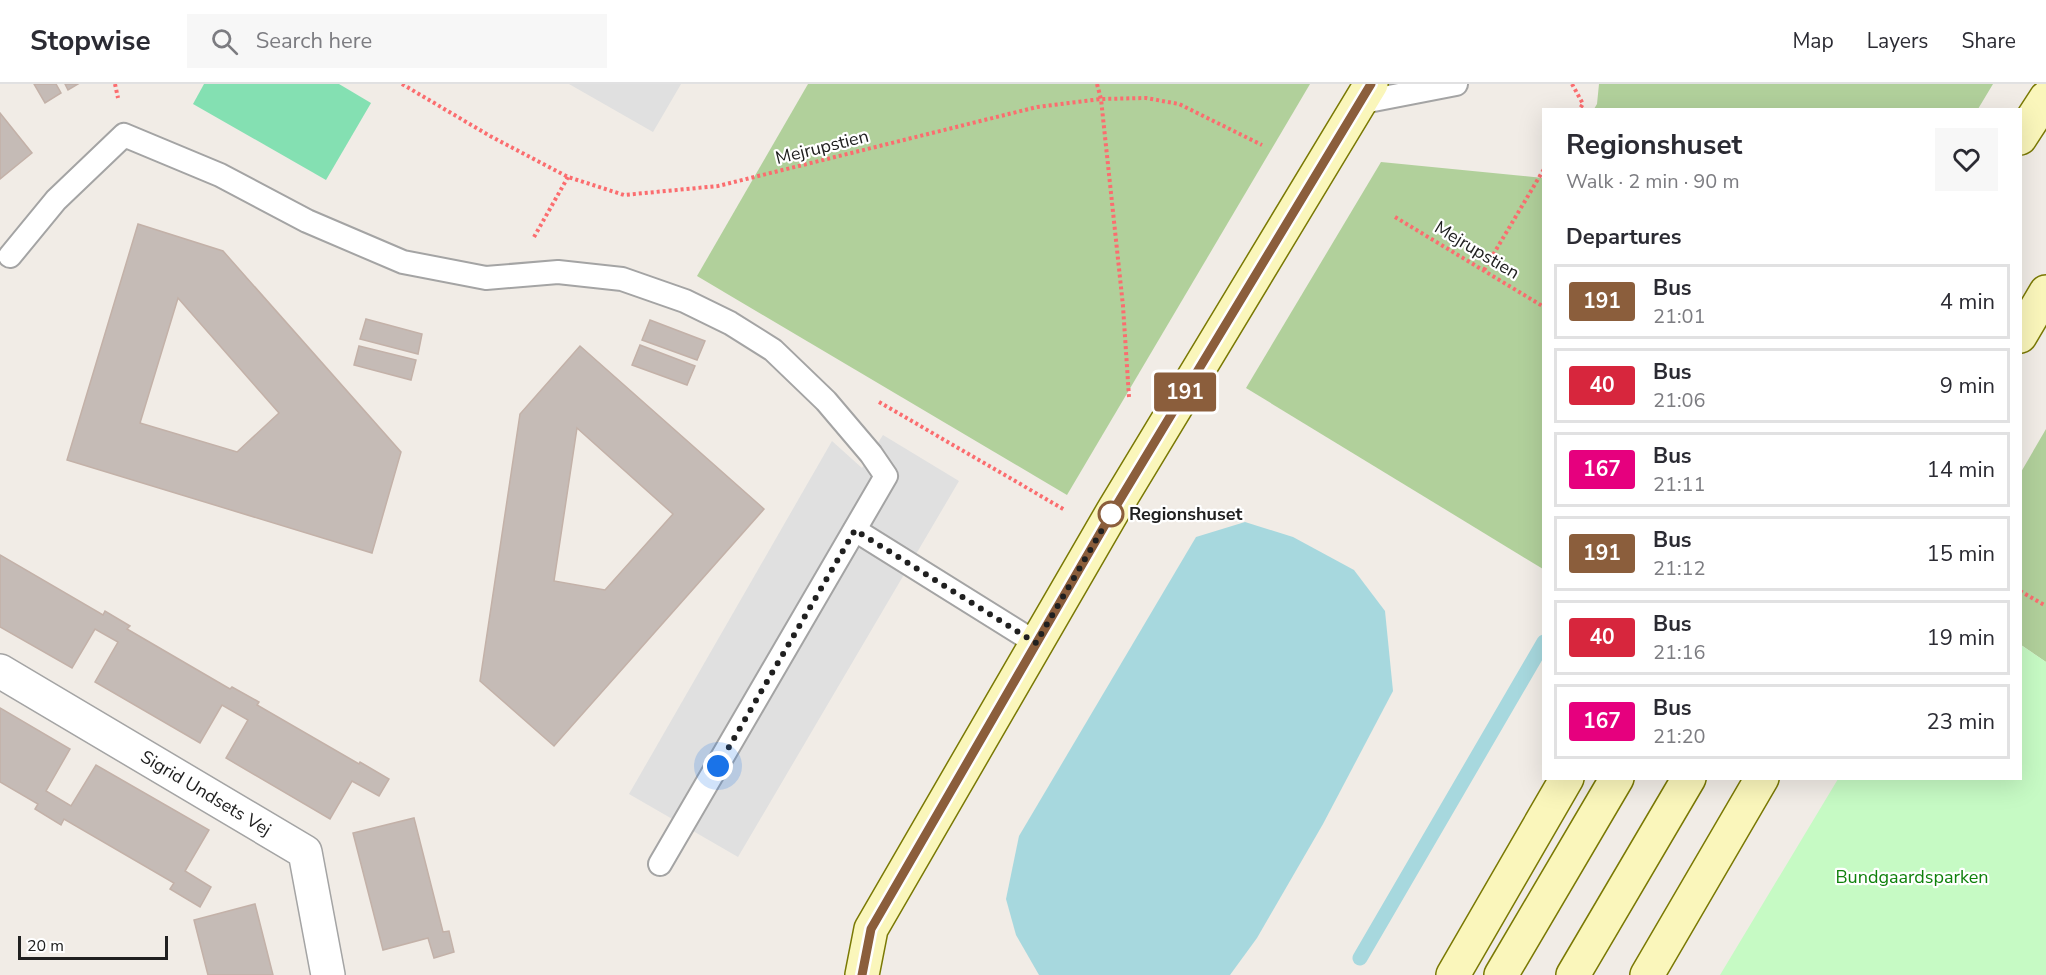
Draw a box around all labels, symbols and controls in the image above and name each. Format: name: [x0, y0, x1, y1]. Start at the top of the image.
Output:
search box: [187, 14, 607, 68]
text: Stopwise: [30, 22, 151, 60]
icon: search: [208, 25, 241, 58]
text: Search here: [256, 26, 372, 56]
text: Map: [1792, 27, 1834, 55]
text: Layers: [1867, 27, 1928, 55]
text: Share: [1961, 27, 2016, 55]
street label: Mejrupstien: [773, 124, 871, 170]
text: Regionshuset: [1566, 126, 1742, 164]
button: heart: [1935, 128, 1998, 191]
text: Walk · 2 min · 90 m: [1566, 168, 1740, 195]
street label: Mejrupstien: [1430, 215, 1524, 285]
text: Departures: [1566, 222, 1681, 252]
text: Bus: [1653, 273, 1692, 303]
text: 191: [1583, 287, 1621, 315]
text: 4 min: [1940, 287, 1995, 317]
text: 21:01: [1653, 303, 1706, 330]
text: Bus: [1653, 357, 1692, 387]
text: 40: [1589, 371, 1615, 399]
text: 9 min: [1940, 371, 1995, 401]
line badge: 191: [1150, 372, 1220, 412]
text: 191: [1166, 378, 1204, 406]
text: 21:06: [1653, 387, 1706, 414]
text: Bus: [1653, 441, 1692, 471]
text: 167: [1583, 455, 1621, 483]
text: 14 min: [1927, 455, 1995, 485]
text: 21:11: [1653, 471, 1706, 498]
marker: Regionshuset: [1098, 501, 1124, 527]
place label: Regionshuset: [1129, 502, 1242, 526]
text: Bus: [1653, 525, 1692, 555]
text: 191: [1583, 539, 1621, 567]
text: 15 min: [1927, 539, 1995, 569]
text: 21:12: [1653, 555, 1706, 582]
text: Bus: [1653, 609, 1692, 639]
text: 40: [1589, 623, 1615, 651]
text: 19 min: [1927, 623, 1995, 653]
text: 21:16: [1653, 639, 1706, 666]
text: Bus: [1653, 693, 1692, 723]
text: 167: [1583, 707, 1621, 735]
text: 23 min: [1927, 707, 1995, 737]
text: 21:20: [1653, 723, 1706, 750]
street label: Sigrid Undsets Vej: [136, 745, 276, 841]
your location: [703, 751, 733, 781]
park label: Bundgaardsparken: [1835, 865, 1989, 889]
scale bar: [18, 933, 168, 960]
text: 20 m: [27, 935, 64, 957]

